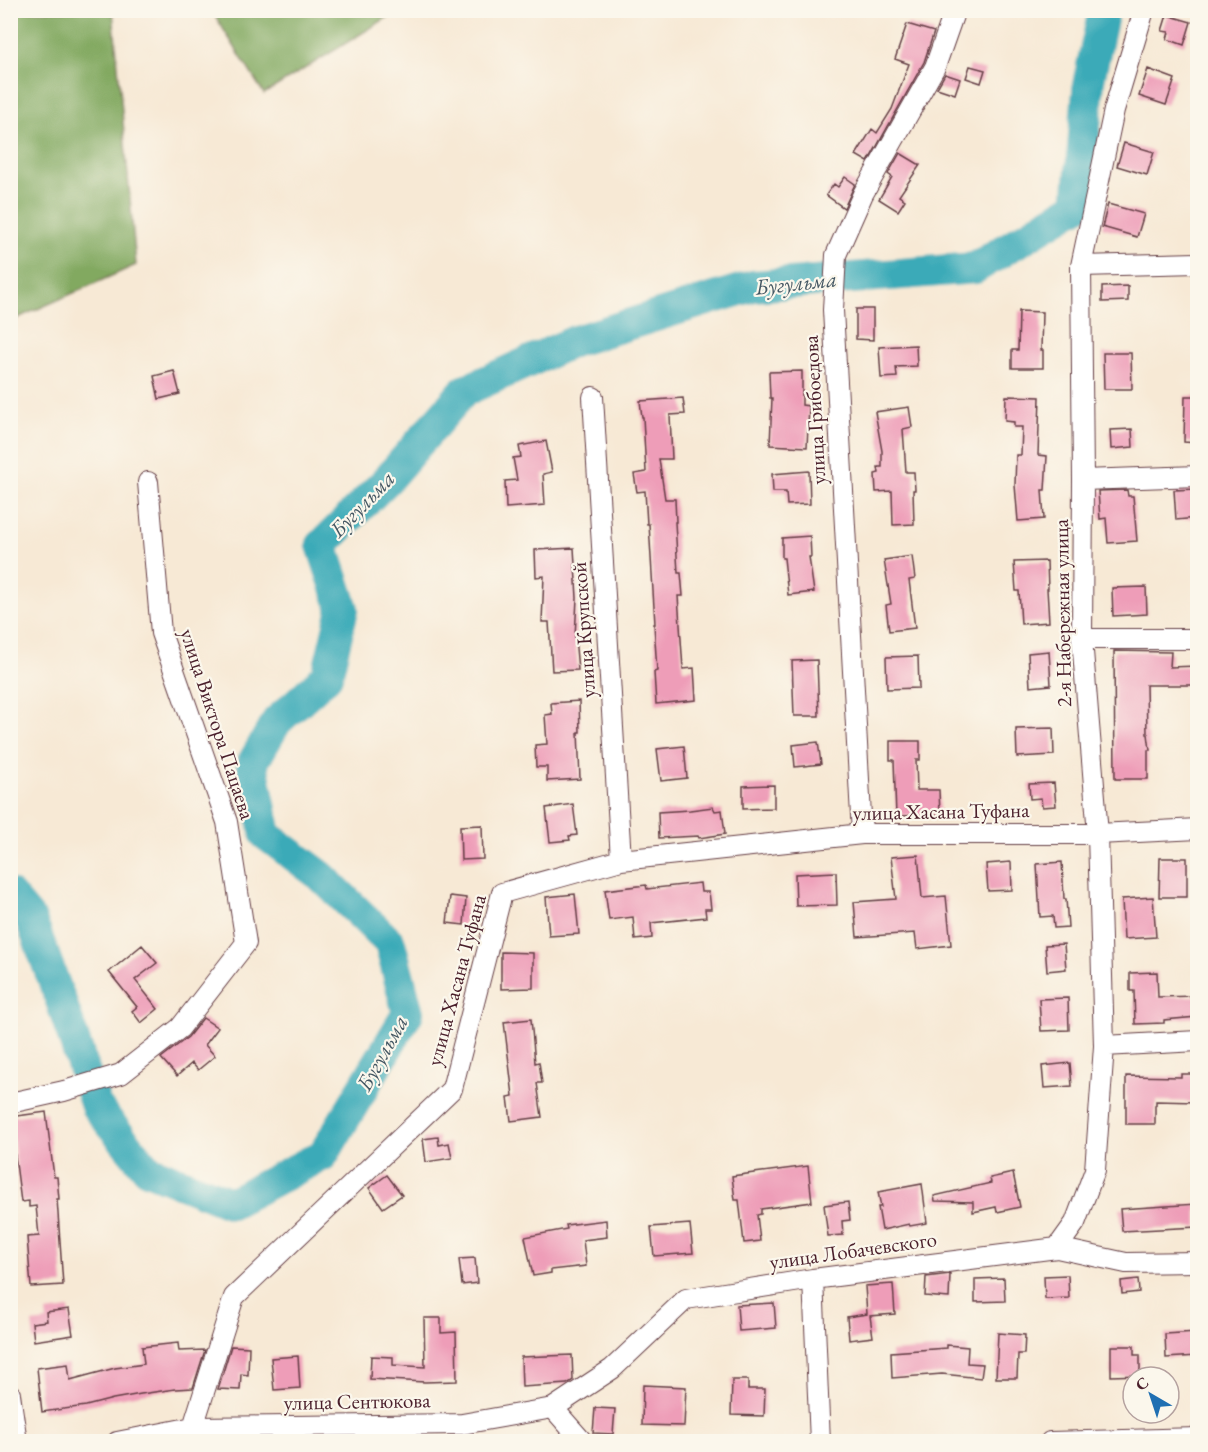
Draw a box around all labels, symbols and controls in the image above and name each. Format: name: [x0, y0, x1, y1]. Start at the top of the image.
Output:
water label: Бугульма: [753, 264, 838, 302]
street label: улица Грибоедова: [797, 334, 831, 485]
water label: Бугульма: [322, 464, 401, 544]
street label: 2-я Набережная улица: [1047, 518, 1077, 707]
street label: улица Крупской: [565, 561, 601, 699]
street label: улица Виктора Пацаева: [174, 625, 262, 823]
street label: улица Хасана Туфана: [852, 796, 1030, 826]
street label: улица Хасана Туфана: [420, 891, 492, 1069]
water label: Бугульма: [349, 1010, 415, 1097]
street label: улица Лобачевского: [768, 1225, 938, 1275]
north arrow: [1121, 1365, 1181, 1425]
text: С: [1131, 1372, 1153, 1395]
street label: улица Сентюкова: [283, 1386, 431, 1416]

